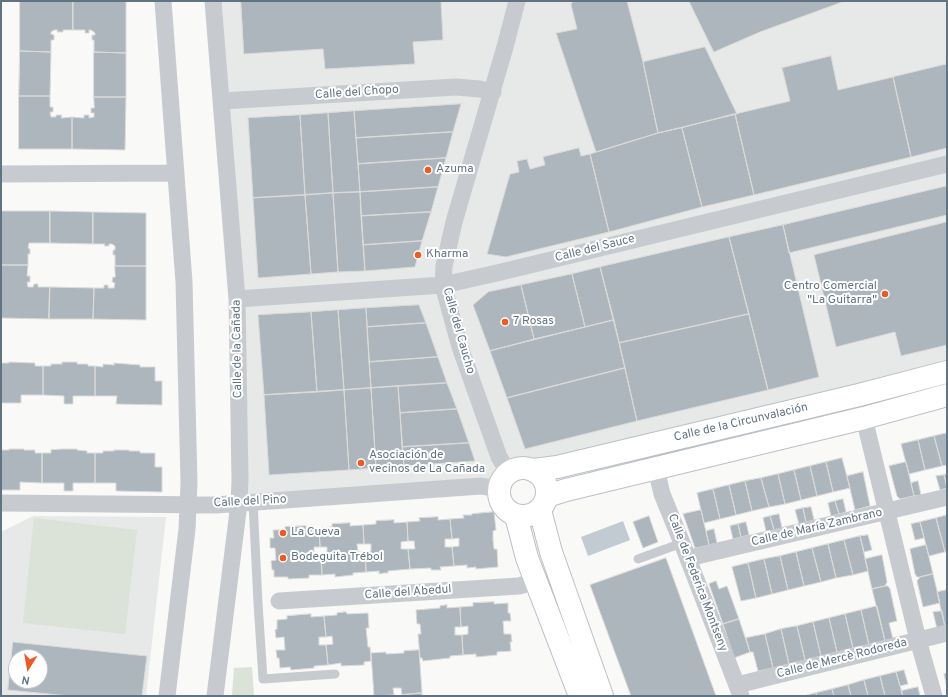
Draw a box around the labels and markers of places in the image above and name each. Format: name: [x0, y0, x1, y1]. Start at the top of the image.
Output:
place label: Azuma: [436, 163, 474, 177]
marker: Azuma: [423, 165, 433, 175]
place label: Kharma: [426, 248, 468, 262]
marker: Kharma: [413, 250, 423, 260]
place label: Centro Comercial "La Guitarra": [784, 280, 877, 308]
marker: Centro Comercial "La Guitarra": [880, 289, 890, 299]
place label: 7 Rosas: [513, 315, 554, 329]
marker: 7 Rosas: [500, 317, 510, 327]
place label: Asociación de vecinos de La Cañada: [369, 449, 485, 477]
marker: Asociación de vecinos de La Cañada: [356, 458, 366, 468]
place label: La Cueva: [291, 526, 340, 540]
marker: La Cueva: [278, 528, 288, 538]
place label: Bodeguita Trébol: [291, 551, 383, 565]
marker: Bodeguita Trébol: [278, 553, 288, 563]

